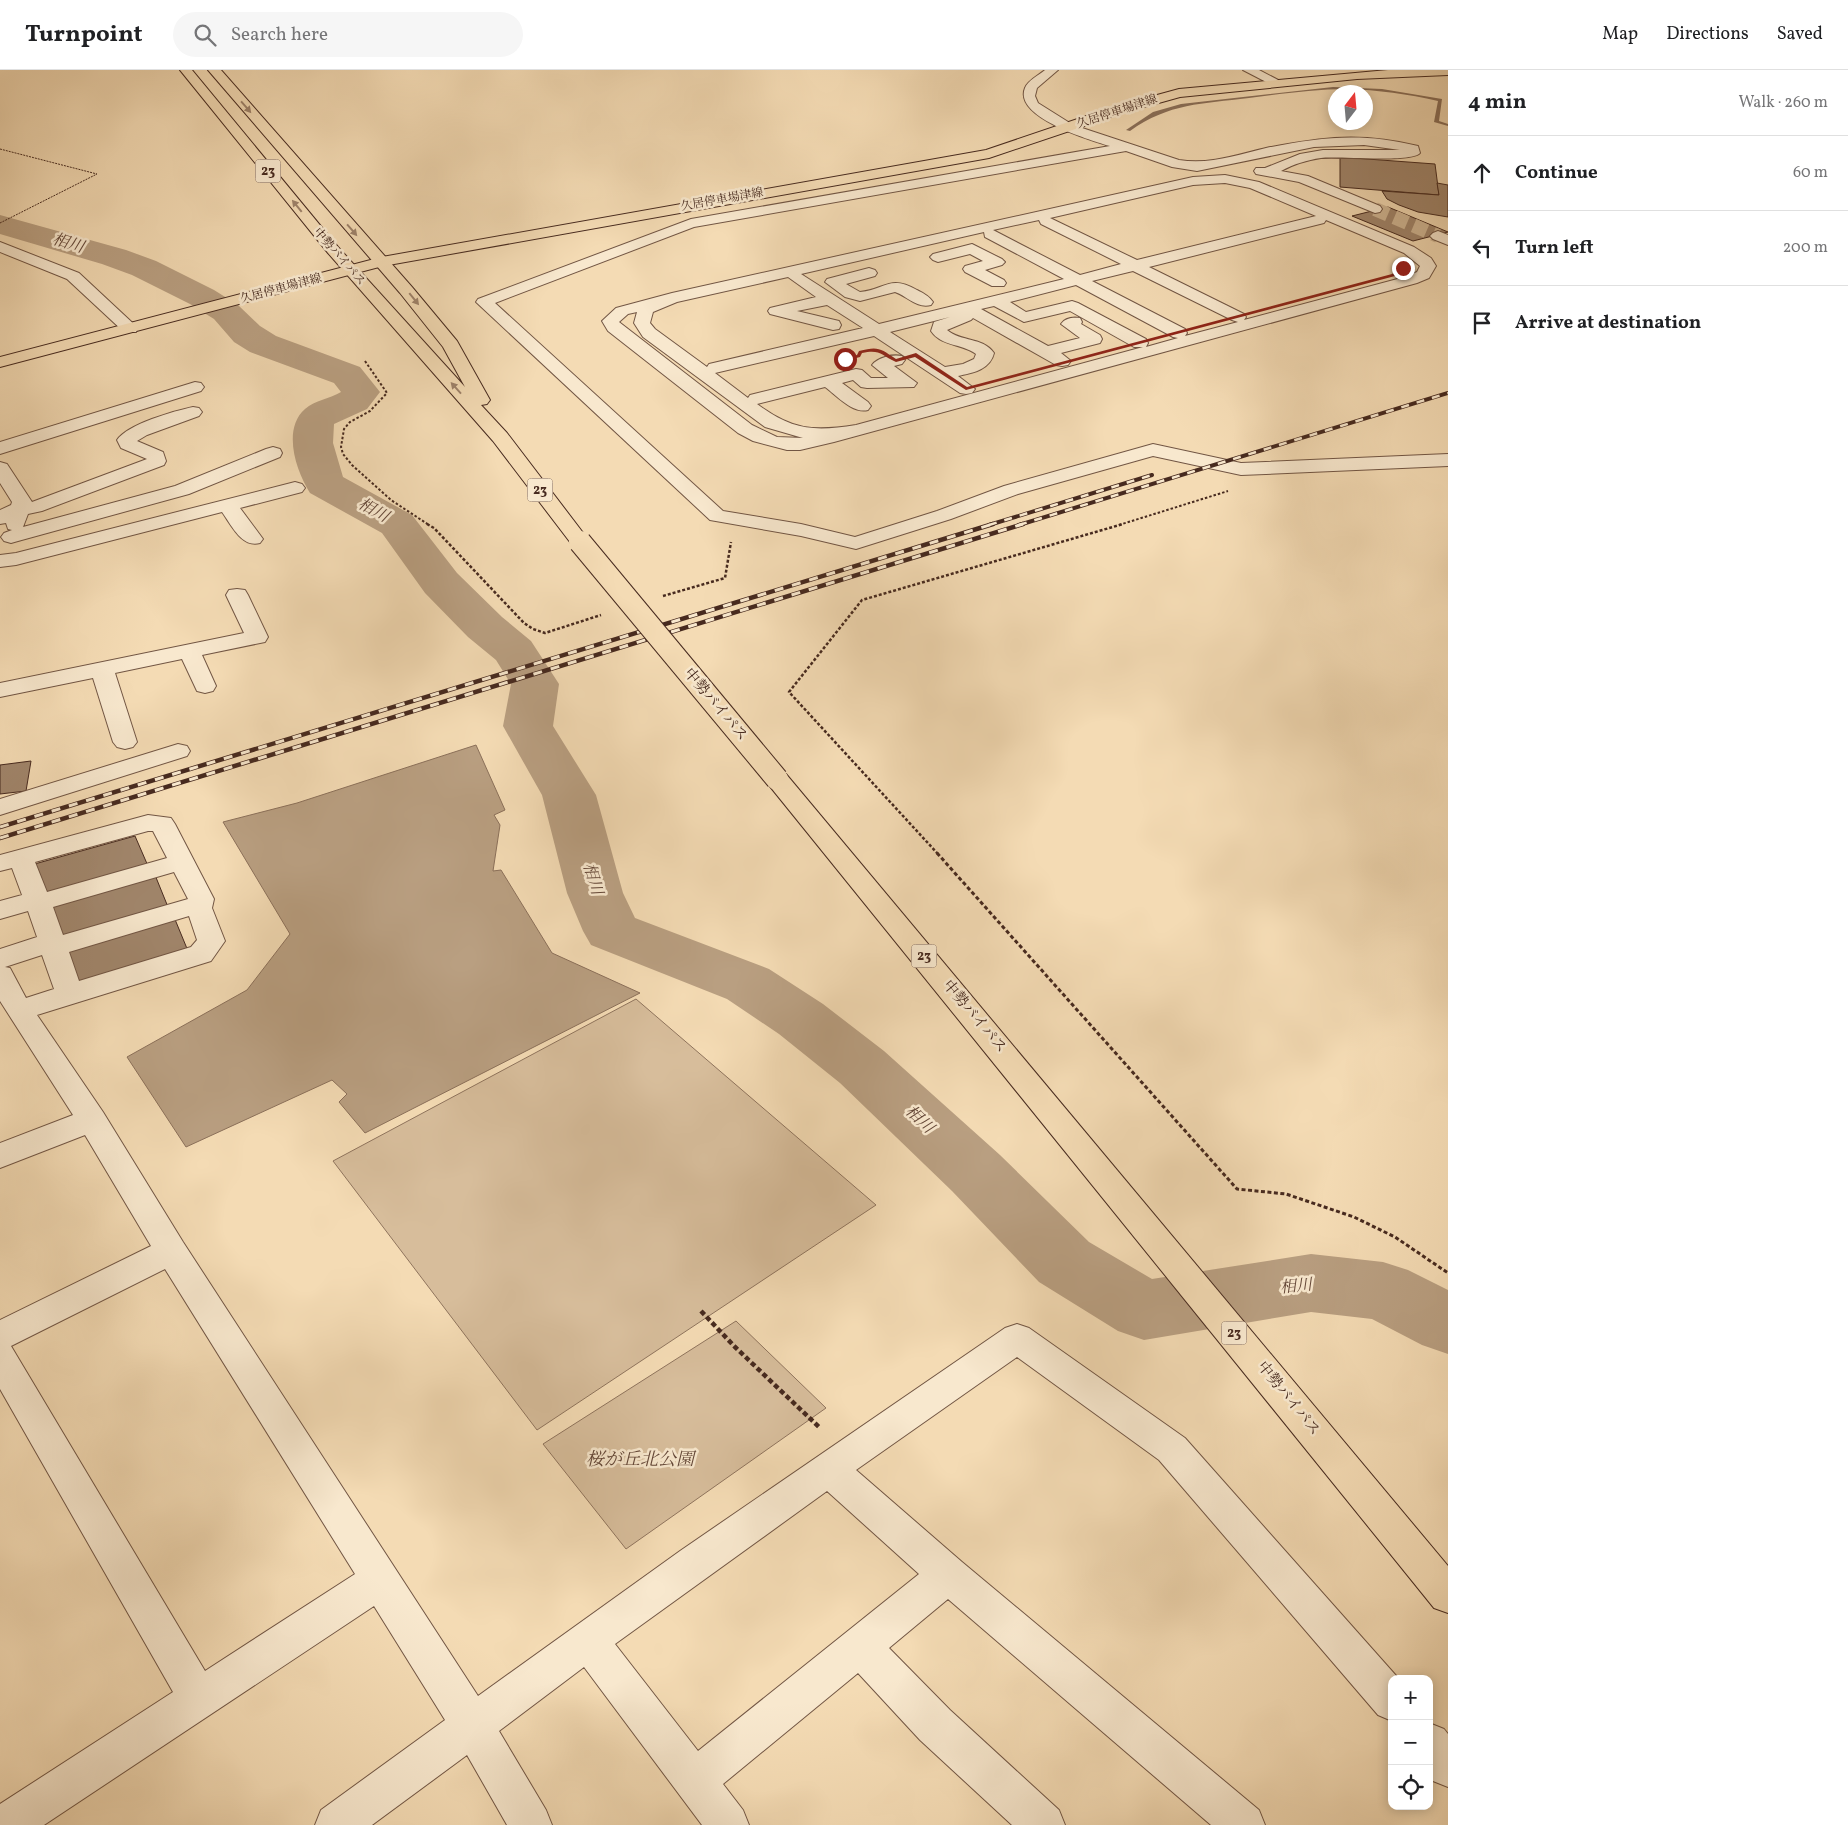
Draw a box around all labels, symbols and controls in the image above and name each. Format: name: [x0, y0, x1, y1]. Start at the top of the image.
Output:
search box: [173, 12, 523, 57]
text: Turnpoint: [25, 18, 143, 52]
icon: search: [191, 21, 219, 49]
text: Search here: [231, 22, 328, 48]
text: Map: [1602, 22, 1638, 47]
text: Directions: [1666, 22, 1749, 47]
text: Saved: [1777, 22, 1823, 47]
north arrow: [1328, 85, 1373, 130]
text: 4 min: [1468, 88, 1527, 117]
street label: 久居停車場津線: [1075, 91, 1159, 133]
text: Walk · 260 m: [1738, 92, 1828, 114]
one-way arrow: [240, 100, 252, 112]
icon: ahead: [1468, 159, 1496, 187]
road number: 23: [256, 160, 280, 182]
text: Continue: [1515, 160, 1598, 186]
text: 60 m: [1793, 162, 1828, 184]
street label: 久居停車場津線: [679, 185, 765, 215]
one-way arrow: [291, 200, 302, 213]
one-way arrow: [346, 223, 358, 235]
street label: 中勢バイパス: [309, 225, 369, 289]
water label: 相川: [49, 229, 88, 260]
icon: left: [1468, 234, 1496, 262]
text: Turn left: [1515, 235, 1594, 261]
text: 200 m: [1783, 237, 1828, 259]
route end: [1392, 257, 1415, 280]
street label: 久居停車場津線: [238, 270, 324, 308]
one-way arrow: [409, 292, 420, 305]
icon: arrive: [1468, 309, 1496, 337]
text: Arrive at destination: [1515, 310, 1701, 336]
route start: [834, 348, 857, 371]
one-way arrow: [450, 383, 462, 395]
road number: 23: [528, 478, 552, 502]
water label: 相川: [354, 494, 394, 529]
street label: 中勢バイパス: [678, 664, 752, 746]
water label: 相川: [577, 860, 608, 899]
road number: 23: [912, 944, 936, 968]
street label: 中勢バイパス: [937, 976, 1011, 1058]
water label: 相川: [900, 1101, 940, 1140]
water label: 相川: [1279, 1274, 1315, 1300]
road number: 23: [1222, 1322, 1246, 1344]
street label: 中勢バイパス: [1252, 1358, 1324, 1440]
park label: 桜が丘北公園: [586, 1448, 697, 1473]
map controls: [1388, 1675, 1433, 1810]
button: +: [1388, 1675, 1433, 1720]
button: −: [1388, 1720, 1433, 1765]
button: locate: [1388, 1765, 1433, 1810]

